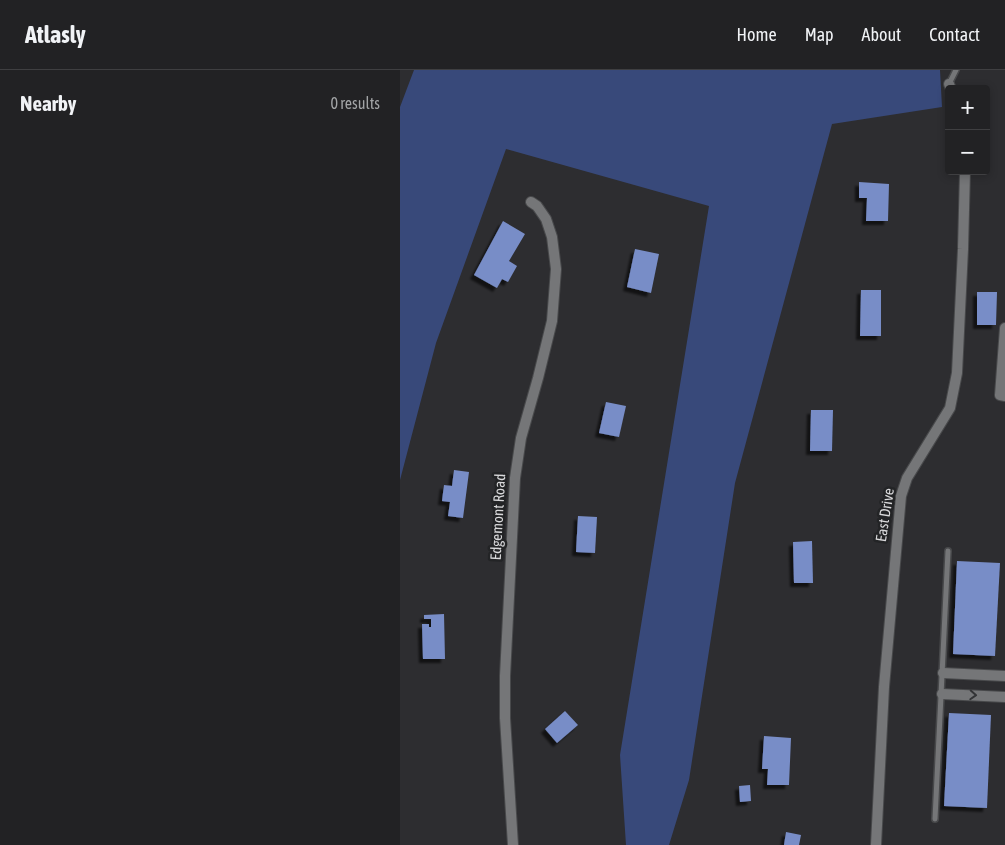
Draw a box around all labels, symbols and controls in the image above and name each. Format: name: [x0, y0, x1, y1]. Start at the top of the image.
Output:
text: Atlasly: [25, 21, 86, 48]
text: Home: [737, 24, 777, 45]
text: Map: [805, 24, 834, 45]
text: About: [862, 24, 901, 45]
text: Contact: [929, 24, 980, 45]
map controls: [945, 85, 990, 175]
button: +: [945, 85, 990, 130]
text: Nearby: [20, 91, 76, 115]
text: 0 results: [330, 94, 380, 112]
button: −: [945, 130, 990, 175]
street label: Edgemont Road: [487, 473, 508, 561]
street label: East Drive: [872, 487, 897, 543]
one-way arrow: [970, 690, 978, 701]

